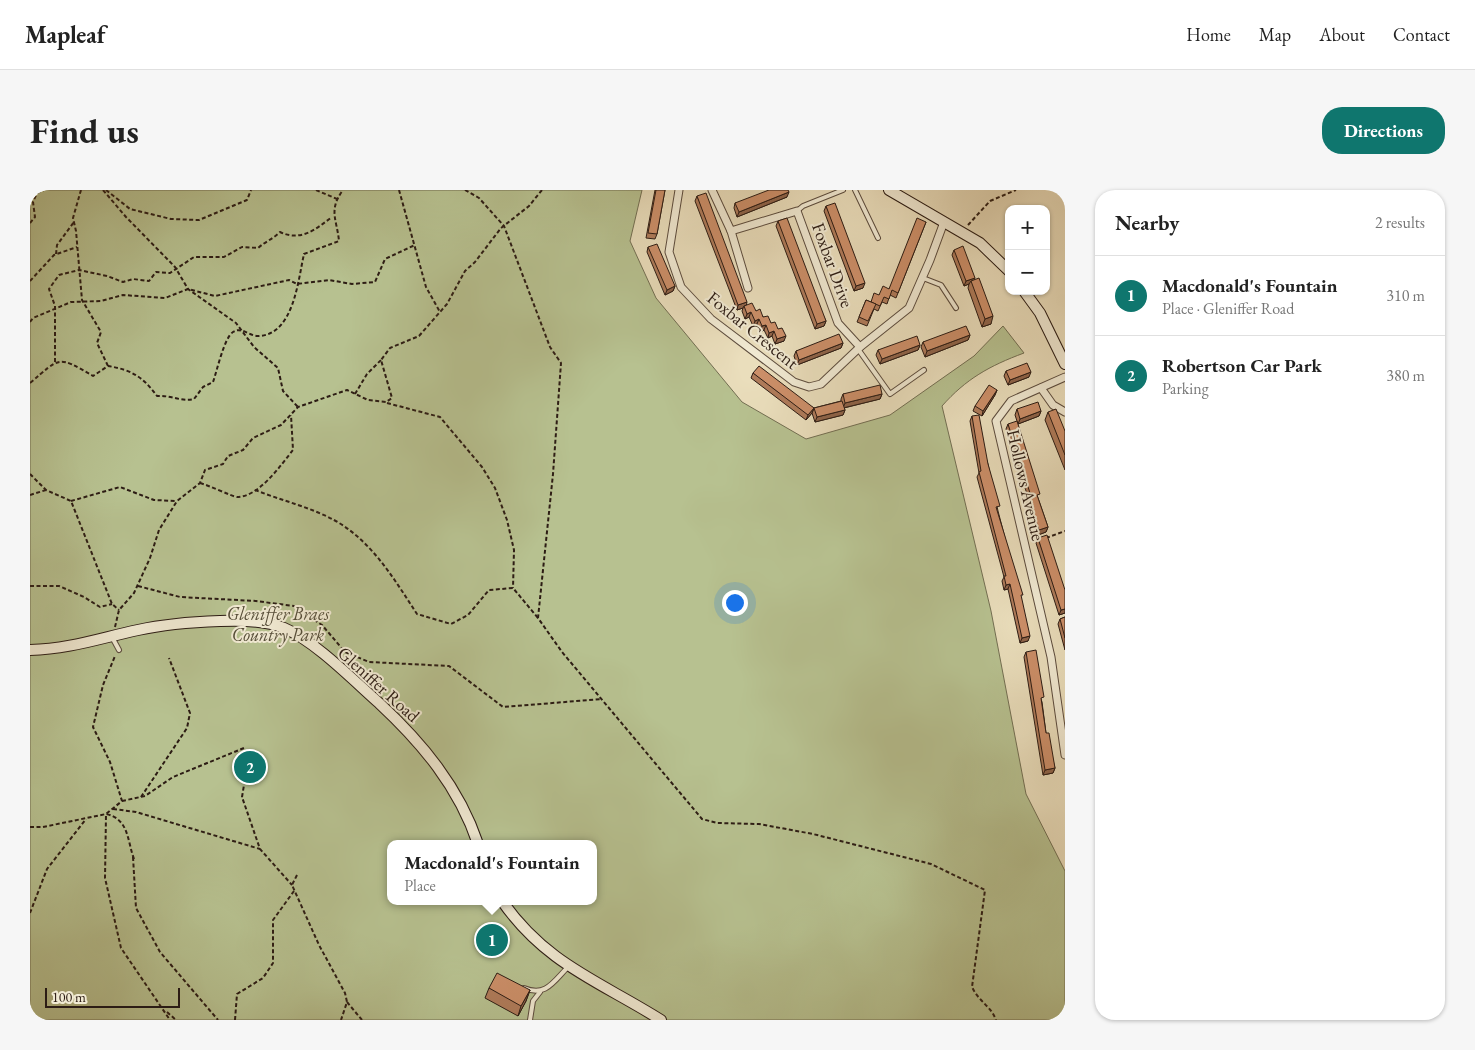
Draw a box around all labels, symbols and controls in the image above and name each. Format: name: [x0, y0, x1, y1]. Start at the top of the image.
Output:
text: Mapleaf: [25, 19, 106, 50]
text: Home: [1186, 23, 1231, 46]
text: Map: [1259, 23, 1291, 46]
text: About: [1319, 23, 1365, 46]
text: Contact: [1393, 23, 1450, 46]
button: Directions: [1322, 107, 1445, 154]
text: Find us: [30, 108, 139, 153]
map controls: [1005, 205, 1050, 295]
button: +: [1005, 205, 1050, 250]
text: Nearby: [1115, 209, 1179, 236]
text: 2 results: [1375, 212, 1425, 233]
street label: Foxbar Drive: [807, 219, 859, 311]
button: −: [1005, 250, 1050, 295]
text: Macdonald's Fountain: [1162, 273, 1337, 298]
text: 1: [1127, 285, 1135, 306]
text: 310 m: [1386, 285, 1425, 306]
street label: Foxbar Crescent: [703, 286, 804, 374]
text: Place · Gleniffer Road: [1162, 298, 1294, 319]
text: Robertson Car Park: [1162, 353, 1322, 378]
text: 2: [1127, 365, 1135, 386]
text: 380 m: [1386, 365, 1425, 386]
text: Parking: [1162, 378, 1209, 399]
street label: Hollows Avenue: [1002, 427, 1050, 543]
your location: [722, 590, 748, 616]
park label: Gleniffer Braes Country Park: [227, 602, 330, 647]
street label: Gleniffer Road: [333, 641, 425, 727]
pin: 2: [234, 748, 266, 786]
popup: [387, 840, 597, 905]
text: Macdonald's Fountain: [404, 850, 580, 875]
text: Place: [404, 875, 436, 896]
pin: 1: [476, 921, 508, 959]
scale bar: [45, 985, 180, 1008]
text: 100 m: [52, 988, 86, 1006]

